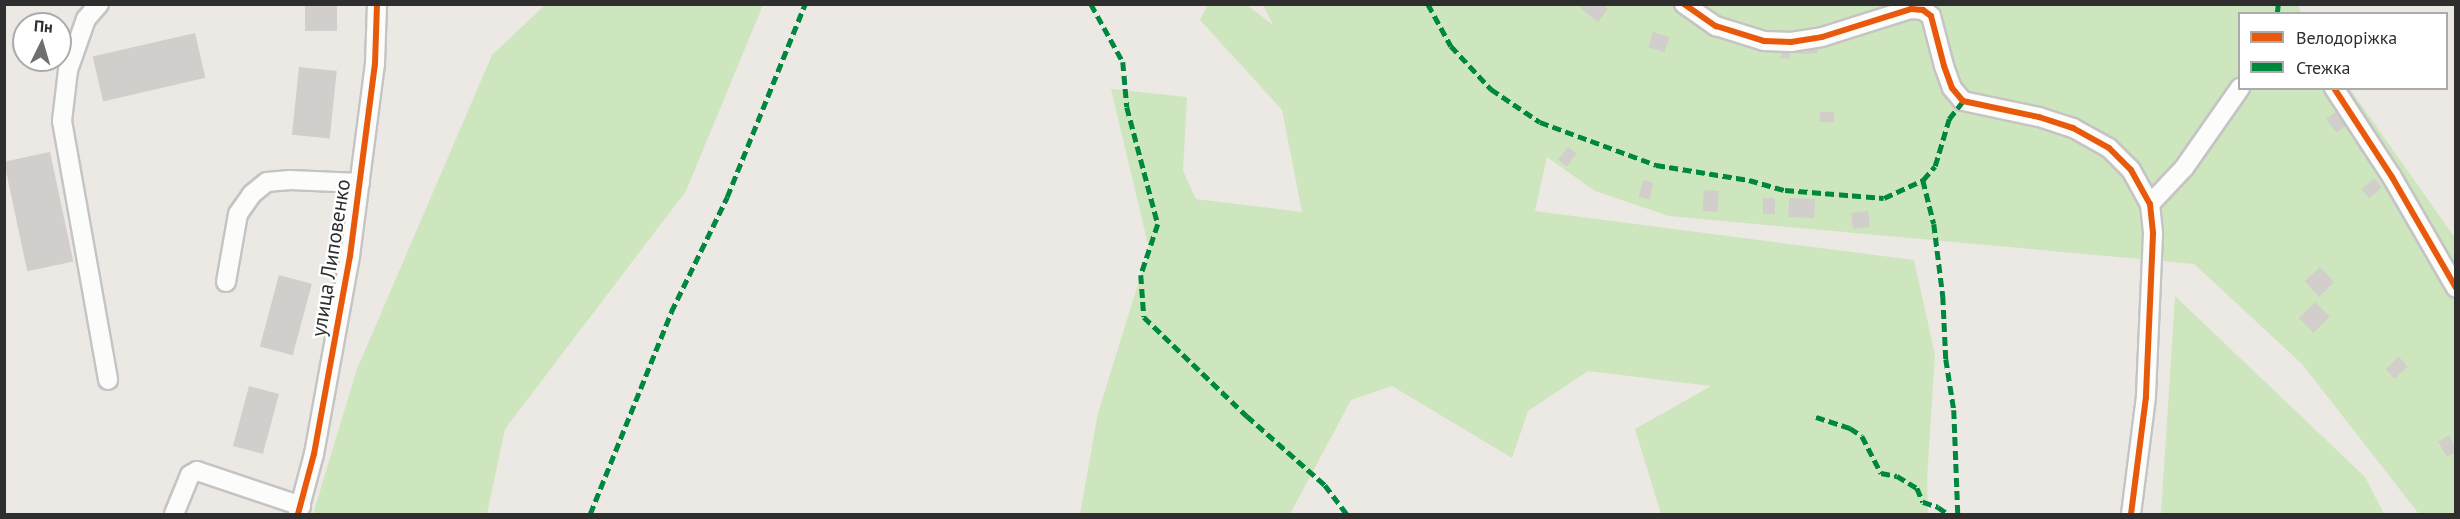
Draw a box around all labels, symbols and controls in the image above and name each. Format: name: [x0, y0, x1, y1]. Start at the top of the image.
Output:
north arrow: [12, 12, 72, 72]
legend: [2238, 12, 2448, 90]
text: Пн: [33, 15, 54, 37]
text: Велодоріжка: [2296, 26, 2397, 49]
text: Стежка: [2296, 56, 2350, 79]
street label: улица Липовенко: [306, 177, 356, 339]

